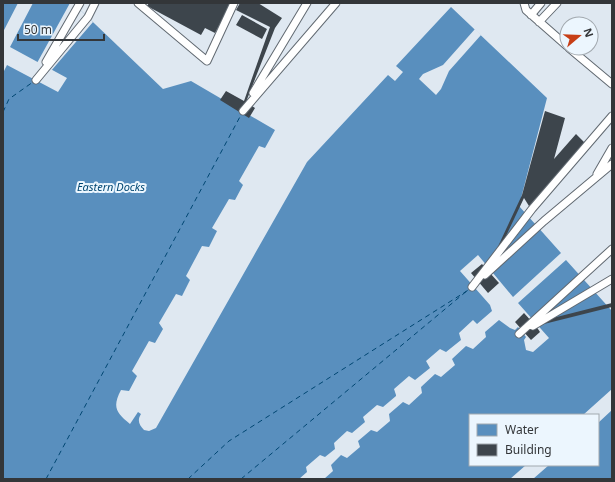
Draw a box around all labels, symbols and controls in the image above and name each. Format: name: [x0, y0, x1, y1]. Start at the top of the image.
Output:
scale bar: [18, 16, 104, 42]
north arrow: [559, 16, 599, 56]
text: 50 m: [24, 21, 52, 38]
text: N: [580, 26, 597, 39]
water label: Eastern Docks: [77, 179, 145, 194]
legend: [469, 414, 599, 466]
text: Water: [505, 421, 539, 438]
text: Building: [505, 441, 552, 458]

